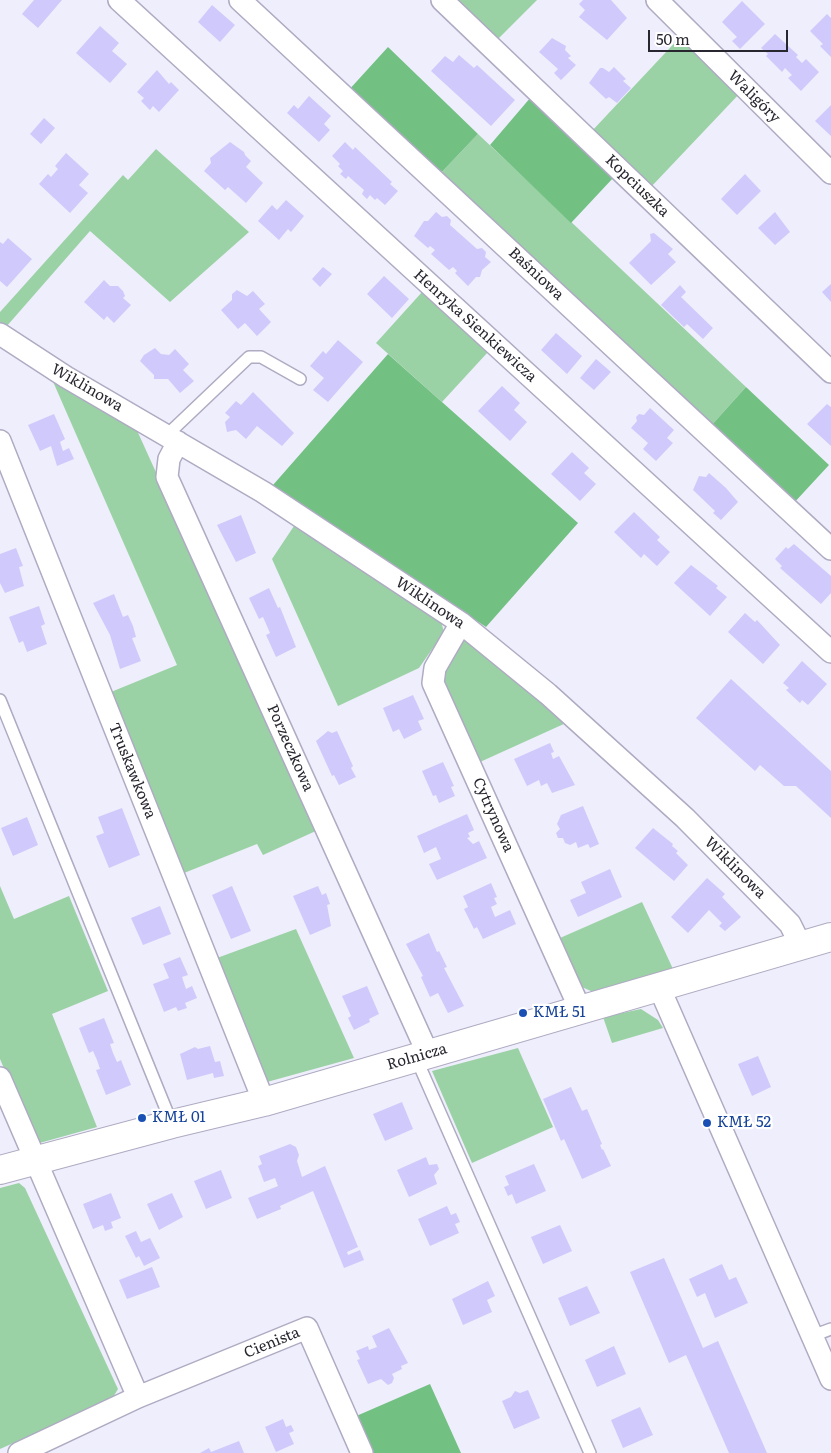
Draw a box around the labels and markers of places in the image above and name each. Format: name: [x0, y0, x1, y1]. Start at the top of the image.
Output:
place label: KMŁ 51: [533, 1004, 586, 1022]
marker: KMŁ 51: [517, 1007, 529, 1019]
place label: KMŁ 01: [152, 1109, 206, 1127]
marker: KMŁ 01: [136, 1112, 148, 1124]
place label: KMŁ 52: [717, 1114, 771, 1132]
marker: KMŁ 52: [701, 1117, 713, 1129]

